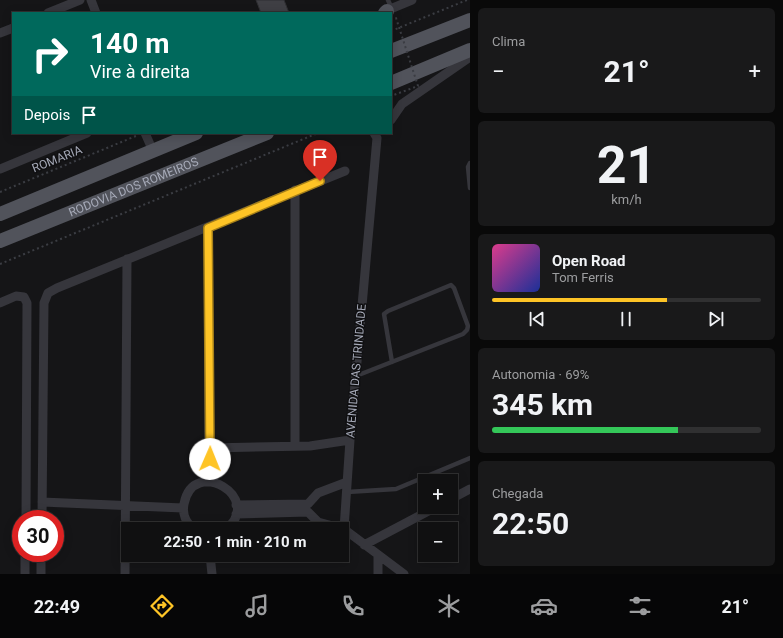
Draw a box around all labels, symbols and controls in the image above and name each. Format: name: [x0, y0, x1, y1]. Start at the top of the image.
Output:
text: 140 m: [90, 27, 169, 60]
icon: right: [24, 28, 76, 80]
text: Clima: [492, 34, 525, 49]
text: 21°: [603, 54, 650, 89]
text: −: [492, 59, 505, 84]
text: +: [749, 59, 761, 84]
text: Vire à direita: [90, 61, 190, 82]
icon: arrive: [78, 104, 100, 126]
text: Depois: [24, 106, 70, 124]
text: 21: [597, 135, 656, 196]
pin: [303, 140, 337, 181]
street label: ROMARIA: [30, 143, 84, 175]
icon: arrive: [309, 146, 331, 168]
street label: RODOVIA DOS ROMEIROS: [67, 154, 200, 220]
text: km/h: [611, 192, 642, 207]
text: Open Road: [552, 252, 626, 270]
text: Tom Ferris: [552, 270, 614, 285]
street label: AVENIDA DAS TRINDADE: [343, 303, 369, 438]
icon: previous: [526, 308, 548, 330]
icon: pause: [615, 308, 637, 330]
icon: next: [705, 308, 727, 330]
text: Autonomia · 69%: [492, 367, 589, 382]
text: 345 km: [492, 387, 593, 422]
position arrow: [189, 438, 231, 480]
map controls: [418, 474, 458, 562]
button: +: [418, 474, 458, 514]
text: Chegada: [492, 486, 543, 501]
text: 22:50: [492, 506, 569, 541]
speed limit sign: 30: [12, 510, 64, 562]
button: −: [418, 522, 458, 562]
text: 22:50 · 1 min · 210 m: [164, 533, 306, 551]
icon: directions: [148, 592, 176, 620]
icon: music: [243, 592, 271, 620]
icon: phone: [339, 592, 367, 620]
icon: climate: [435, 592, 463, 620]
icon: car: [530, 592, 558, 620]
icon: filters: [626, 592, 654, 620]
text: 22:49: [34, 596, 80, 617]
text: 21°: [721, 596, 749, 617]

